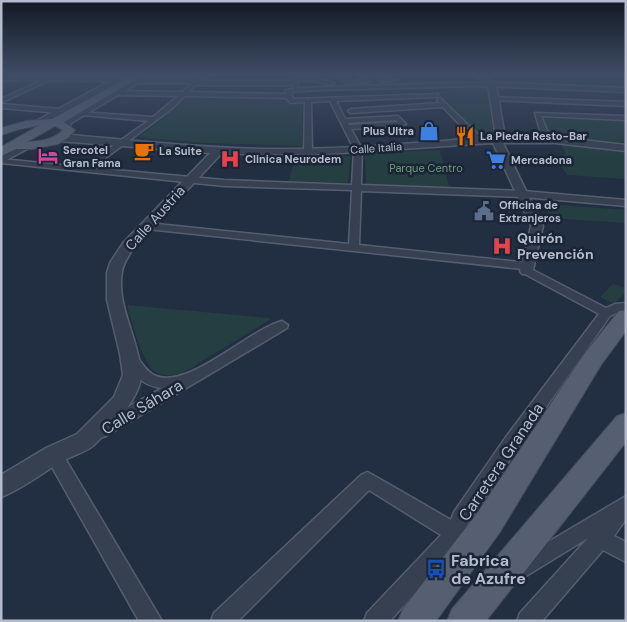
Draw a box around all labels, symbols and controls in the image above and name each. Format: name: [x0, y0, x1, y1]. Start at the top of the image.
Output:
shop icon: Plus Ultra: [418, 120, 440, 142]
place label: Plus Ultra: [363, 124, 414, 138]
restaurant icon: La Piedra Resto-Bar: [454, 125, 476, 147]
place label: La Piedra Resto-Bar: [480, 129, 587, 143]
street label: Calle Italia: [350, 139, 402, 157]
cafe icon: La Suite: [133, 140, 155, 162]
place label: Sercotel Gran Fama: [63, 143, 121, 170]
place label: La Suite: [159, 144, 202, 158]
hotel icon: Sercotel Gran Fama: [37, 145, 59, 167]
hospital icon: Clinica Neurodem: [219, 148, 241, 170]
supermarket icon: Mercadona: [485, 149, 507, 171]
place label: Clinica Neurodem: [245, 152, 341, 166]
place label: Mercadona: [511, 153, 572, 167]
park label: Parque Centro: [389, 161, 463, 175]
street label: Calle Austria: [121, 182, 189, 254]
place label: Officina de Extranjeros: [499, 198, 561, 225]
public building icon: Officina de Extranjeros: [473, 200, 495, 222]
place label: Quirón Prevención: [517, 229, 594, 263]
hospital icon: Quirón Prevención: [491, 235, 513, 257]
street label: Calle Sáhara: [98, 375, 186, 439]
street label: Carretera Granada: [454, 399, 548, 525]
place label: Fabrica de Azufre: [451, 550, 526, 589]
bus stop icon: Fabrica de Azufre: [425, 558, 447, 580]

